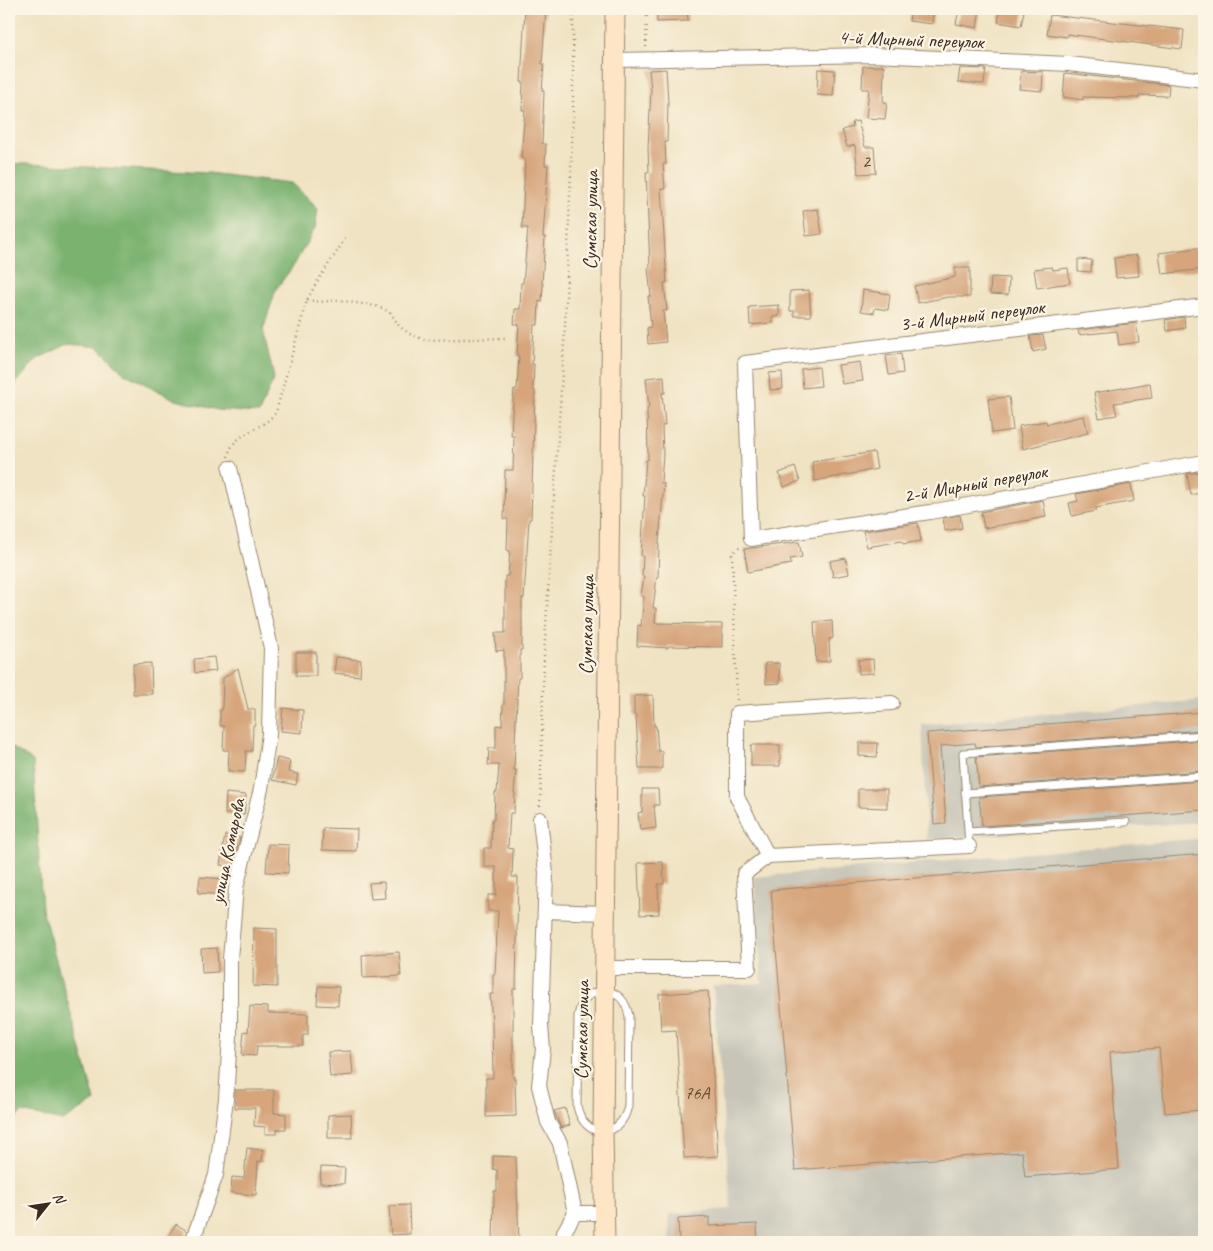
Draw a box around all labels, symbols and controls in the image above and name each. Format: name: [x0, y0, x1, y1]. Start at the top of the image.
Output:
street label: 4-й Мирный переулок: [838, 24, 986, 55]
house number: 2: [862, 150, 872, 172]
street label: Сумская улица: [577, 168, 604, 270]
street label: 3-й Мирный переулок: [899, 294, 1047, 337]
street label: 2-й Мирный переулок: [901, 458, 1050, 508]
street label: Сумская улица: [573, 573, 600, 675]
street label: улица Комарова: [204, 795, 251, 907]
street label: Сумская улица: [568, 978, 595, 1080]
house number: 76А: [684, 1082, 711, 1104]
north arrow: [22, 1178, 72, 1228]
text: N: [49, 1190, 70, 1208]

